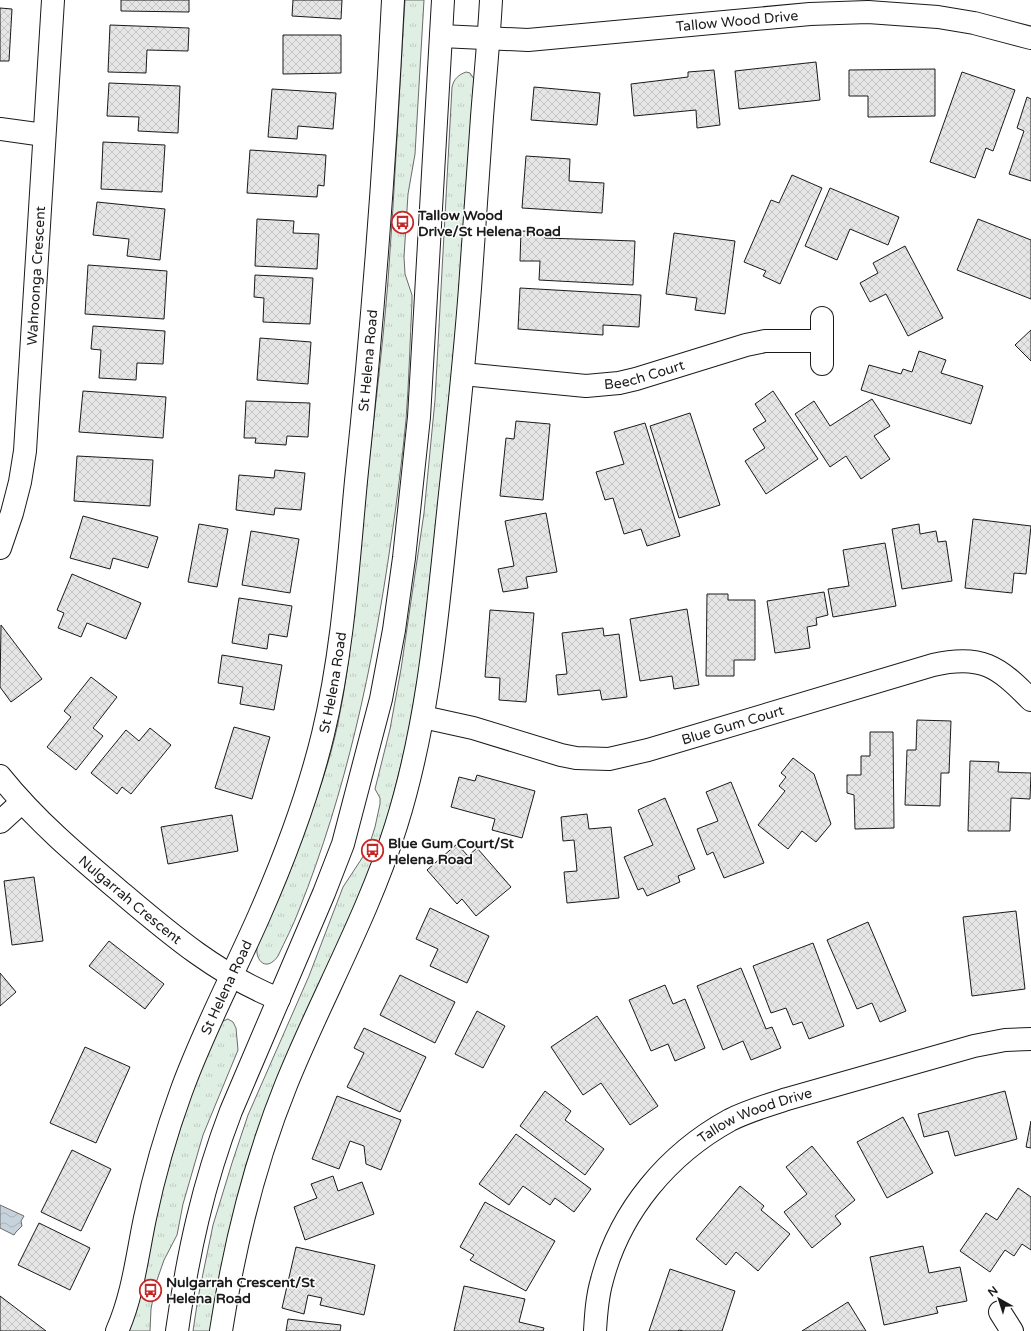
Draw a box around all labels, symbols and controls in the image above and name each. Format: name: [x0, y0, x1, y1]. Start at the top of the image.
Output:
street label: Tallow Wood Drive: [675, 7, 799, 35]
street label: Wahroonga Crescent: [24, 205, 49, 346]
place label: Tallow Wood Drive/St Helena Road: [417, 207, 561, 240]
bus stop icon: Tallow Wood Drive/St Helena Road: [389, 210, 415, 236]
street label: St Helena Road: [355, 309, 381, 412]
street label: Beech Court: [603, 356, 687, 393]
street label: St Helena Road: [316, 631, 350, 735]
street label: Blue Gum Court: [680, 702, 787, 749]
place label: Blue Gum Court/St Helena Road: [388, 835, 515, 868]
bus stop icon: Blue Gum Court/St Helena Road: [359, 838, 385, 864]
street label: Nulgarrah Crescent: [75, 852, 185, 948]
street label: St Helena Road: [197, 938, 256, 1037]
street label: Tallow Wood Drive: [694, 1084, 814, 1147]
place label: Nulgarrah Crescent/St Helena Road: [166, 1274, 316, 1307]
bus stop icon: Nulgarrah Crescent/St Helena Road: [138, 1277, 164, 1303]
north arrow: [979, 1279, 1019, 1319]
text: N: [985, 1284, 1001, 1299]

